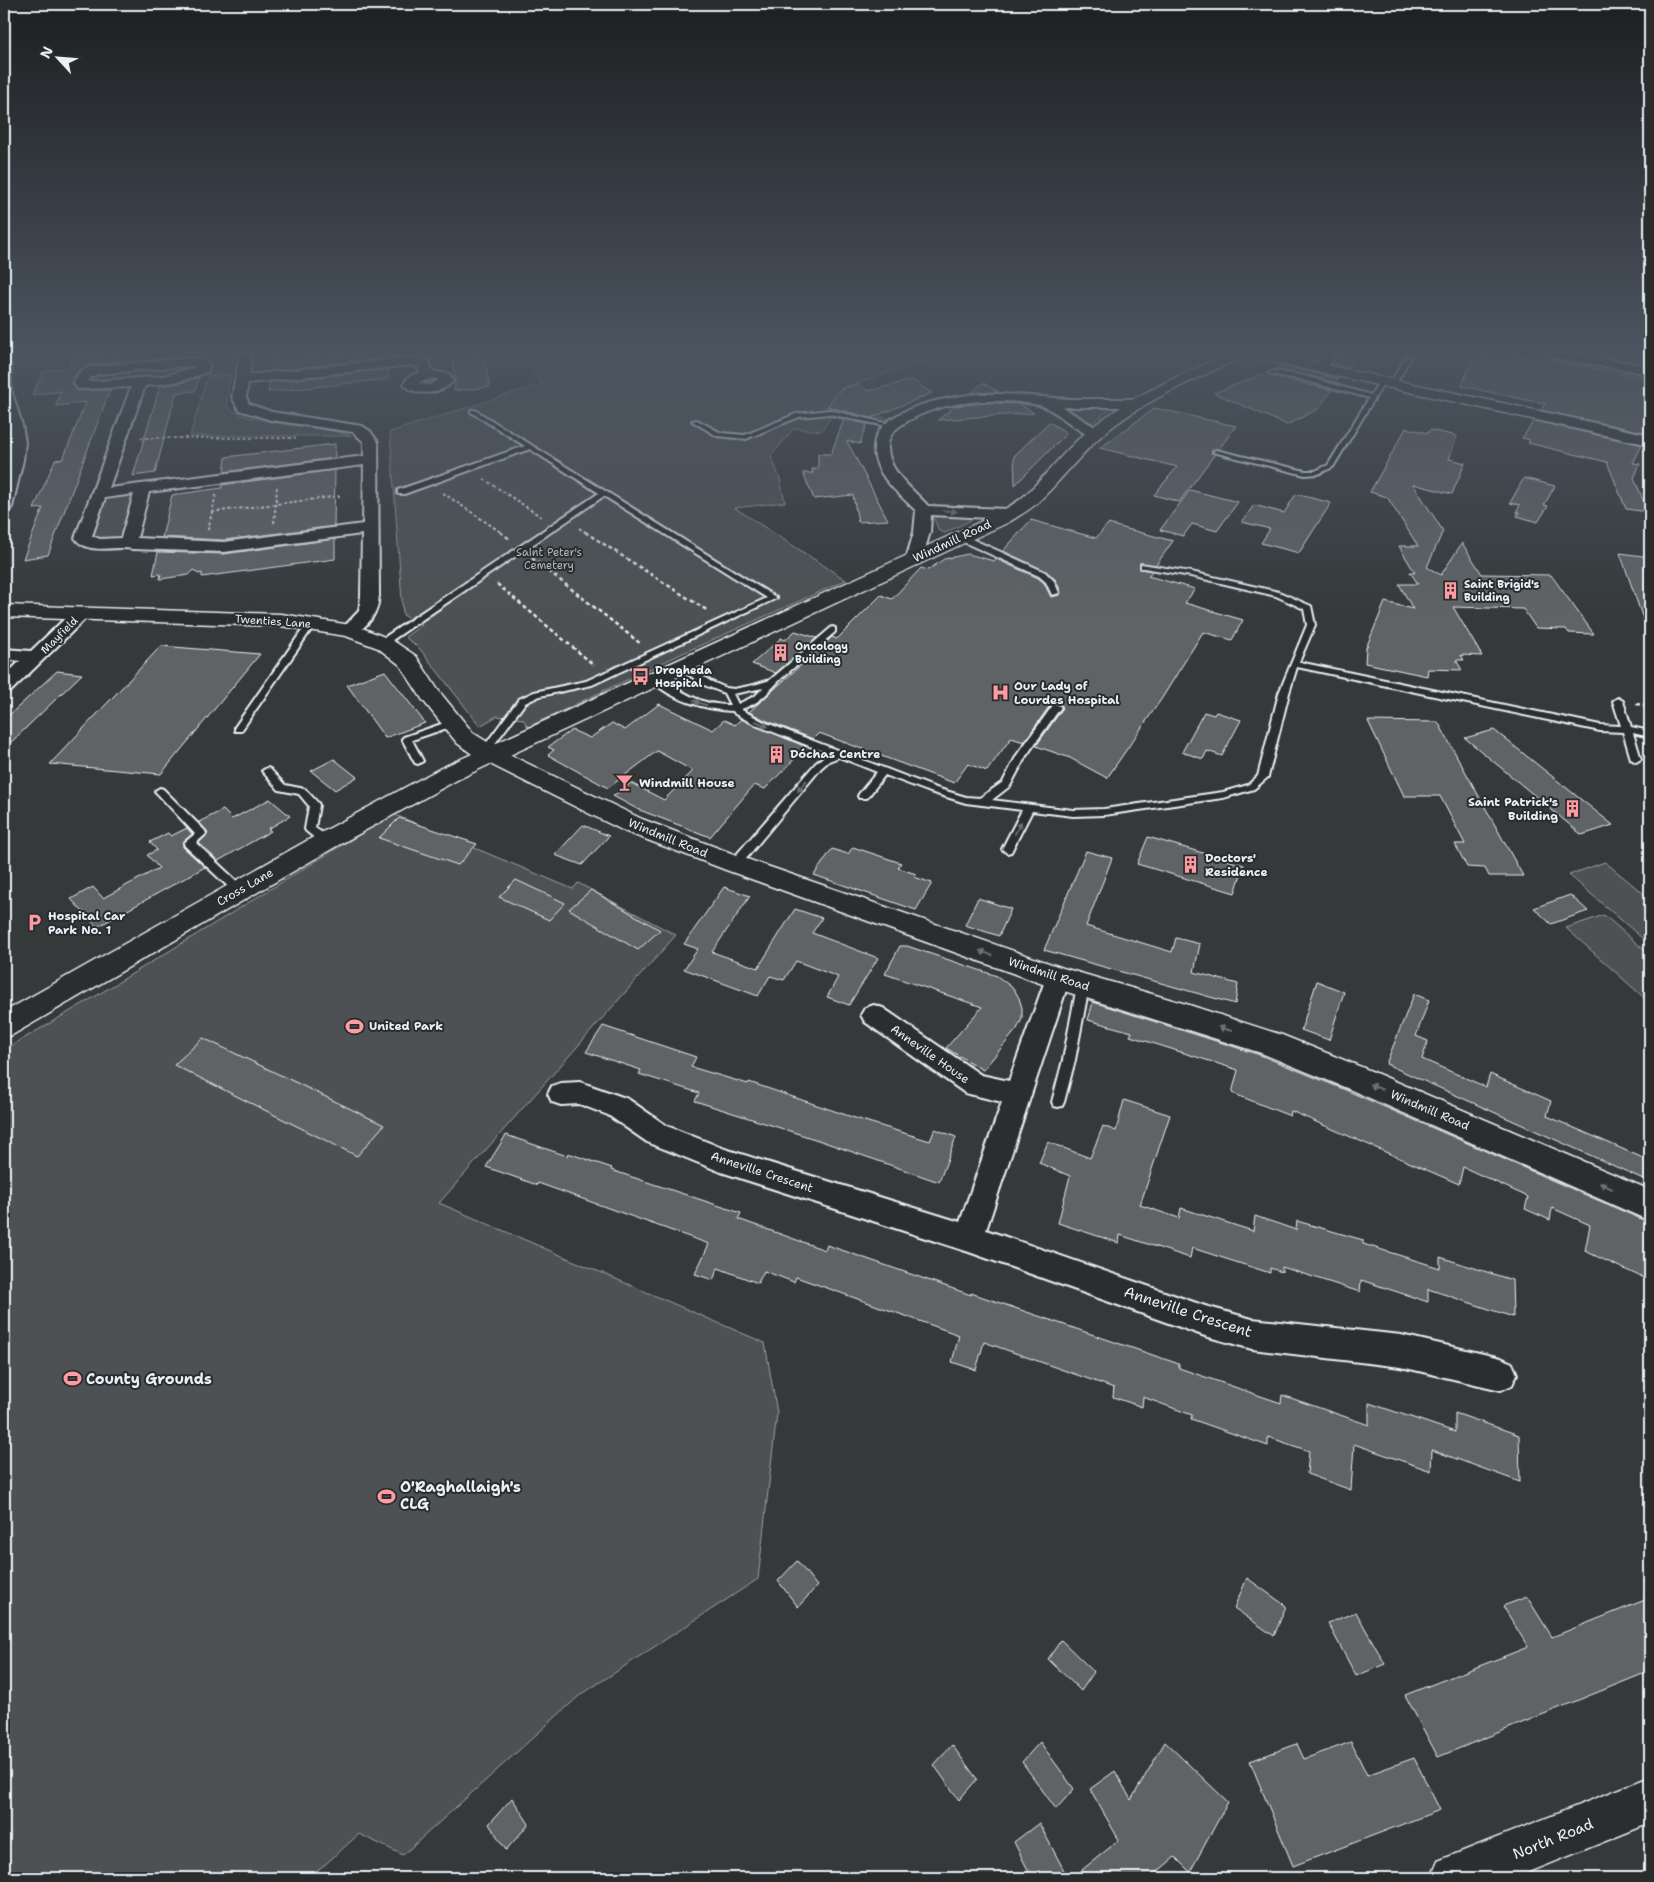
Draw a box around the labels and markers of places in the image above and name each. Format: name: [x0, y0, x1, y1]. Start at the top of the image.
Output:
place label: Saint Brigid's Building: [1464, 577, 1539, 605]
building icon: Saint Brigid's Building: [1440, 580, 1460, 600]
place label: Oncology Building: [795, 639, 848, 667]
building icon: Oncology Building: [771, 642, 791, 662]
place label: Drogheda Hospital: [655, 663, 712, 691]
bus stop icon: Drogheda Hospital: [631, 666, 651, 686]
place label: Our Lady of Lourdes Hospital: [1014, 678, 1119, 708]
hospital icon: Our Lady of Lourdes Hospital: [990, 683, 1010, 703]
building icon: Dóchas Centre: [766, 744, 786, 764]
place label: Dóchas Centre: [790, 746, 880, 762]
bar icon: Windmill House: [615, 773, 635, 793]
place label: Windmill House: [639, 775, 735, 791]
place label: Saint Patrick's Building: [1468, 794, 1558, 824]
building icon: Saint Patrick's Building: [1562, 799, 1582, 819]
place label: Doctors' Residence: [1205, 850, 1268, 880]
building icon: Doctors' Residence: [1181, 855, 1201, 875]
place label: Hospital Car Park No. 1: [48, 908, 126, 938]
parking icon: Hospital Car Park No. 1: [24, 913, 44, 933]
sports icon: United Park: [345, 1016, 365, 1036]
place label: United Park: [369, 1018, 443, 1034]
sports icon: County Grounds: [62, 1369, 82, 1389]
place label: County Grounds: [86, 1369, 212, 1389]
place label: O'Raghallaigh's CLG: [400, 1477, 521, 1514]
sports icon: O'Raghallaigh's CLG: [376, 1486, 396, 1506]

